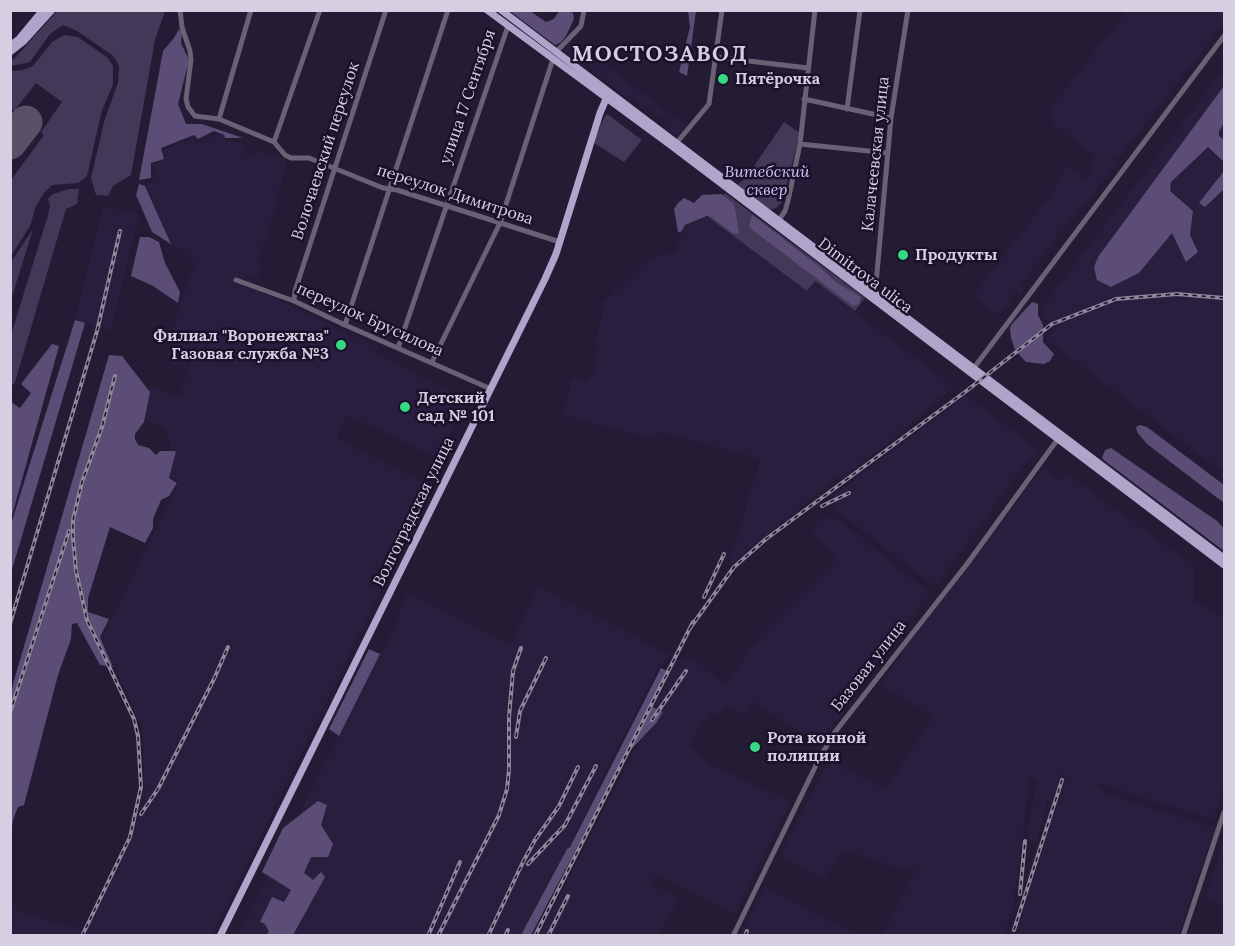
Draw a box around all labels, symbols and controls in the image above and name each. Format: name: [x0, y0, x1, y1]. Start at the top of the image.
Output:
street label: улица 17 Сентября: [436, 27, 500, 167]
district label: МОСТОЗАВОД: [572, 42, 748, 68]
street label: Волочаевский переулок: [288, 59, 364, 243]
place label: Пятёрочка: [735, 69, 820, 89]
marker: Пятёрочка: [716, 72, 730, 86]
street label: Калачеевская улица: [858, 76, 894, 232]
street label: переулок Димитрова: [374, 161, 536, 229]
park label: Витебский сквер: [724, 162, 810, 200]
street label: Dimitrova ulica: [814, 234, 916, 318]
place label: Продукты: [915, 245, 997, 265]
marker: Продукты: [896, 248, 910, 262]
street label: переулок Брусилова: [294, 279, 446, 361]
place label: Филиал "Воронежгаз" Газовая служба №3: [153, 326, 329, 364]
marker: Филиал "Воронежгаз" Газовая служба №3: [334, 338, 348, 352]
place label: Детский сад № 101: [417, 388, 495, 426]
marker: Детский сад № 101: [398, 400, 412, 414]
street label: Волгоградская улица: [369, 434, 459, 590]
street label: Базовая улица: [827, 617, 911, 715]
place label: Рота конной полиции: [767, 728, 866, 766]
marker: Рота конной полиции: [748, 740, 762, 754]

